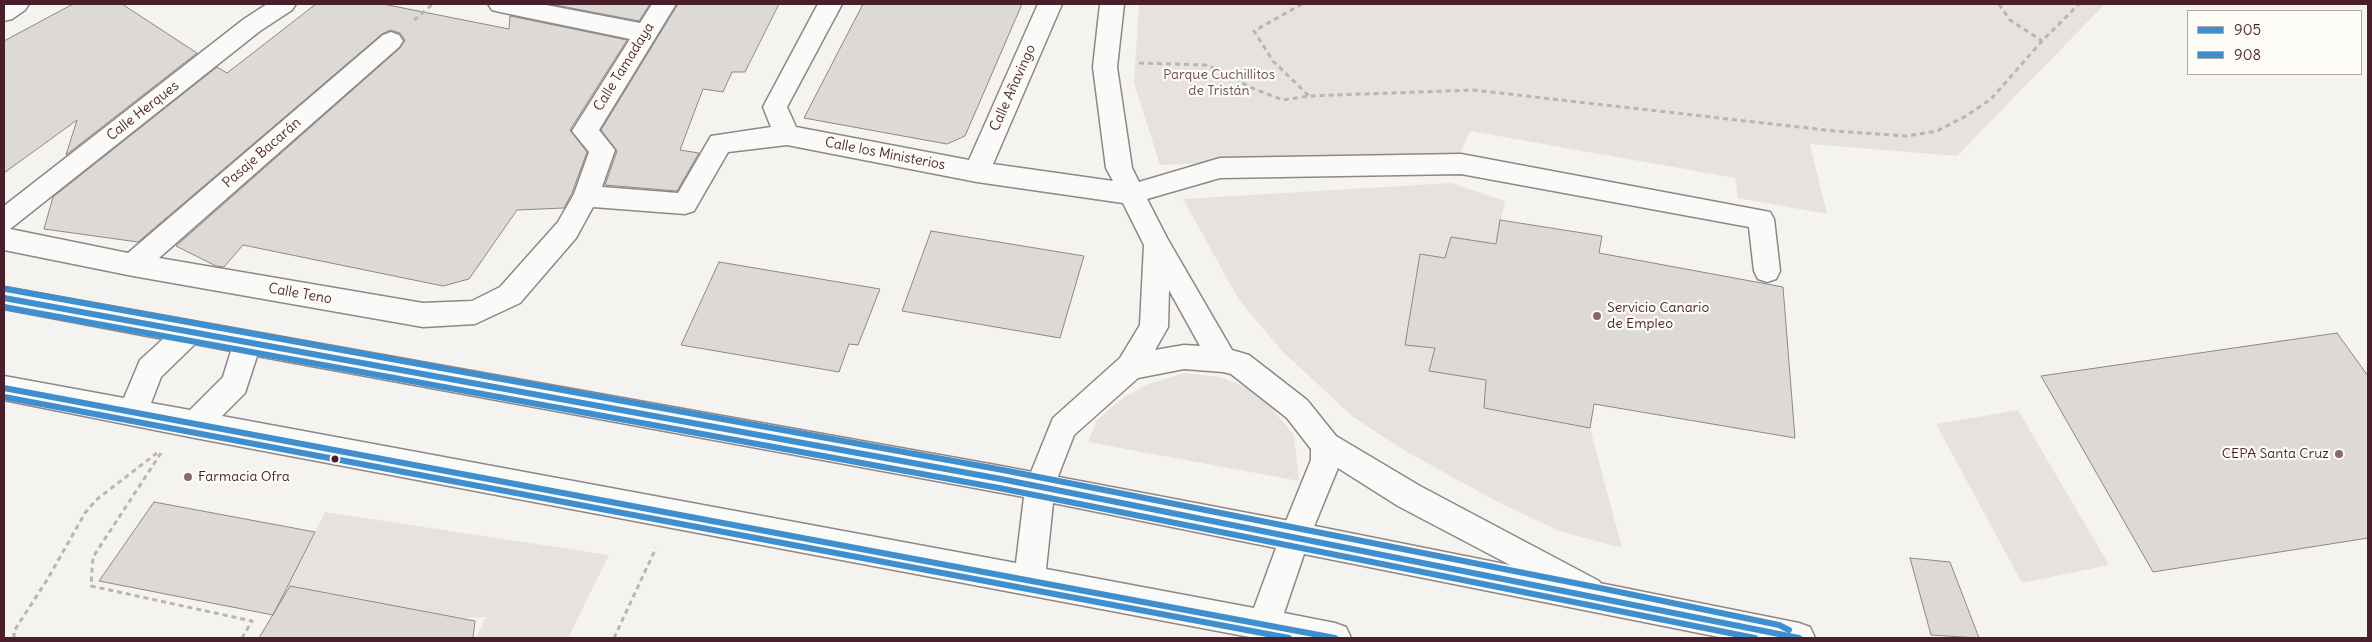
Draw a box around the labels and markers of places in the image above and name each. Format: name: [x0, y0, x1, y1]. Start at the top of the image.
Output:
place label: Servicio Canario de Empleo: [1607, 300, 1709, 332]
marker: Servicio Canario de Empleo: [1591, 310, 1603, 322]
place label: CEPA Santa Cruz: [2222, 446, 2329, 462]
marker: CEPA Santa Cruz: [2333, 448, 2345, 460]
unlabelled marker: [330, 454, 340, 464]
place label: Farmacia Ofra: [198, 469, 290, 485]
marker: Farmacia Ofra: [182, 471, 194, 483]

